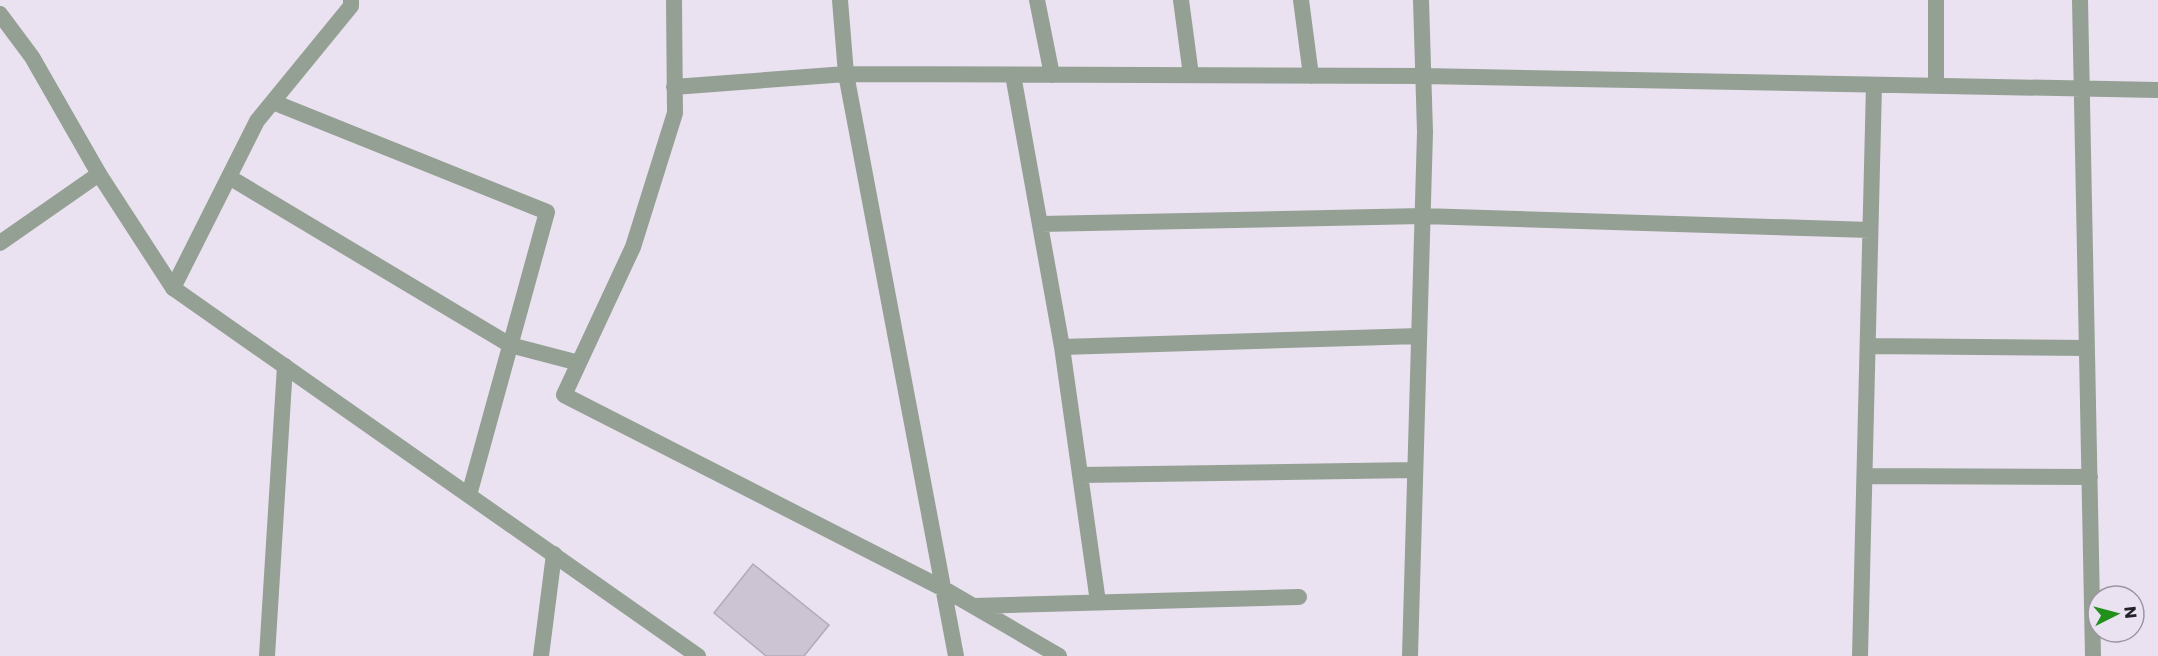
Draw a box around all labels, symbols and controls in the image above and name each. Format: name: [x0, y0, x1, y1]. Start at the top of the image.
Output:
north arrow: [2086, 584, 2146, 644]
text: N: [2118, 605, 2142, 620]

